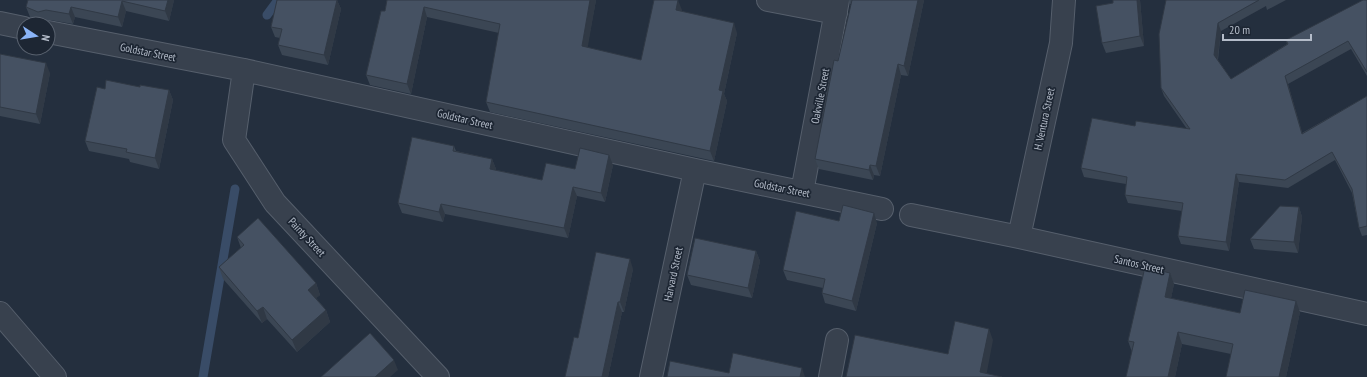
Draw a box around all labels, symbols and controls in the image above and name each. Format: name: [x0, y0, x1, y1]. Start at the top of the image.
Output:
north arrow: [16, 16, 56, 56]
scale bar: [1223, 16, 1311, 42]
text: 20 m: [1229, 22, 1250, 37]
text: N: [38, 34, 53, 42]
street label: Goldstar Street: [119, 40, 177, 64]
street label: Oakville Street: [808, 67, 832, 125]
street label: H. Ventura Street: [1031, 87, 1057, 151]
street label: Goldstar Street: [436, 106, 494, 132]
street label: Goldstar Street: [753, 176, 811, 200]
street label: Painty Street: [285, 215, 329, 259]
street label: Harvard Street: [660, 246, 686, 302]
street label: Santos Street: [1113, 252, 1165, 276]

